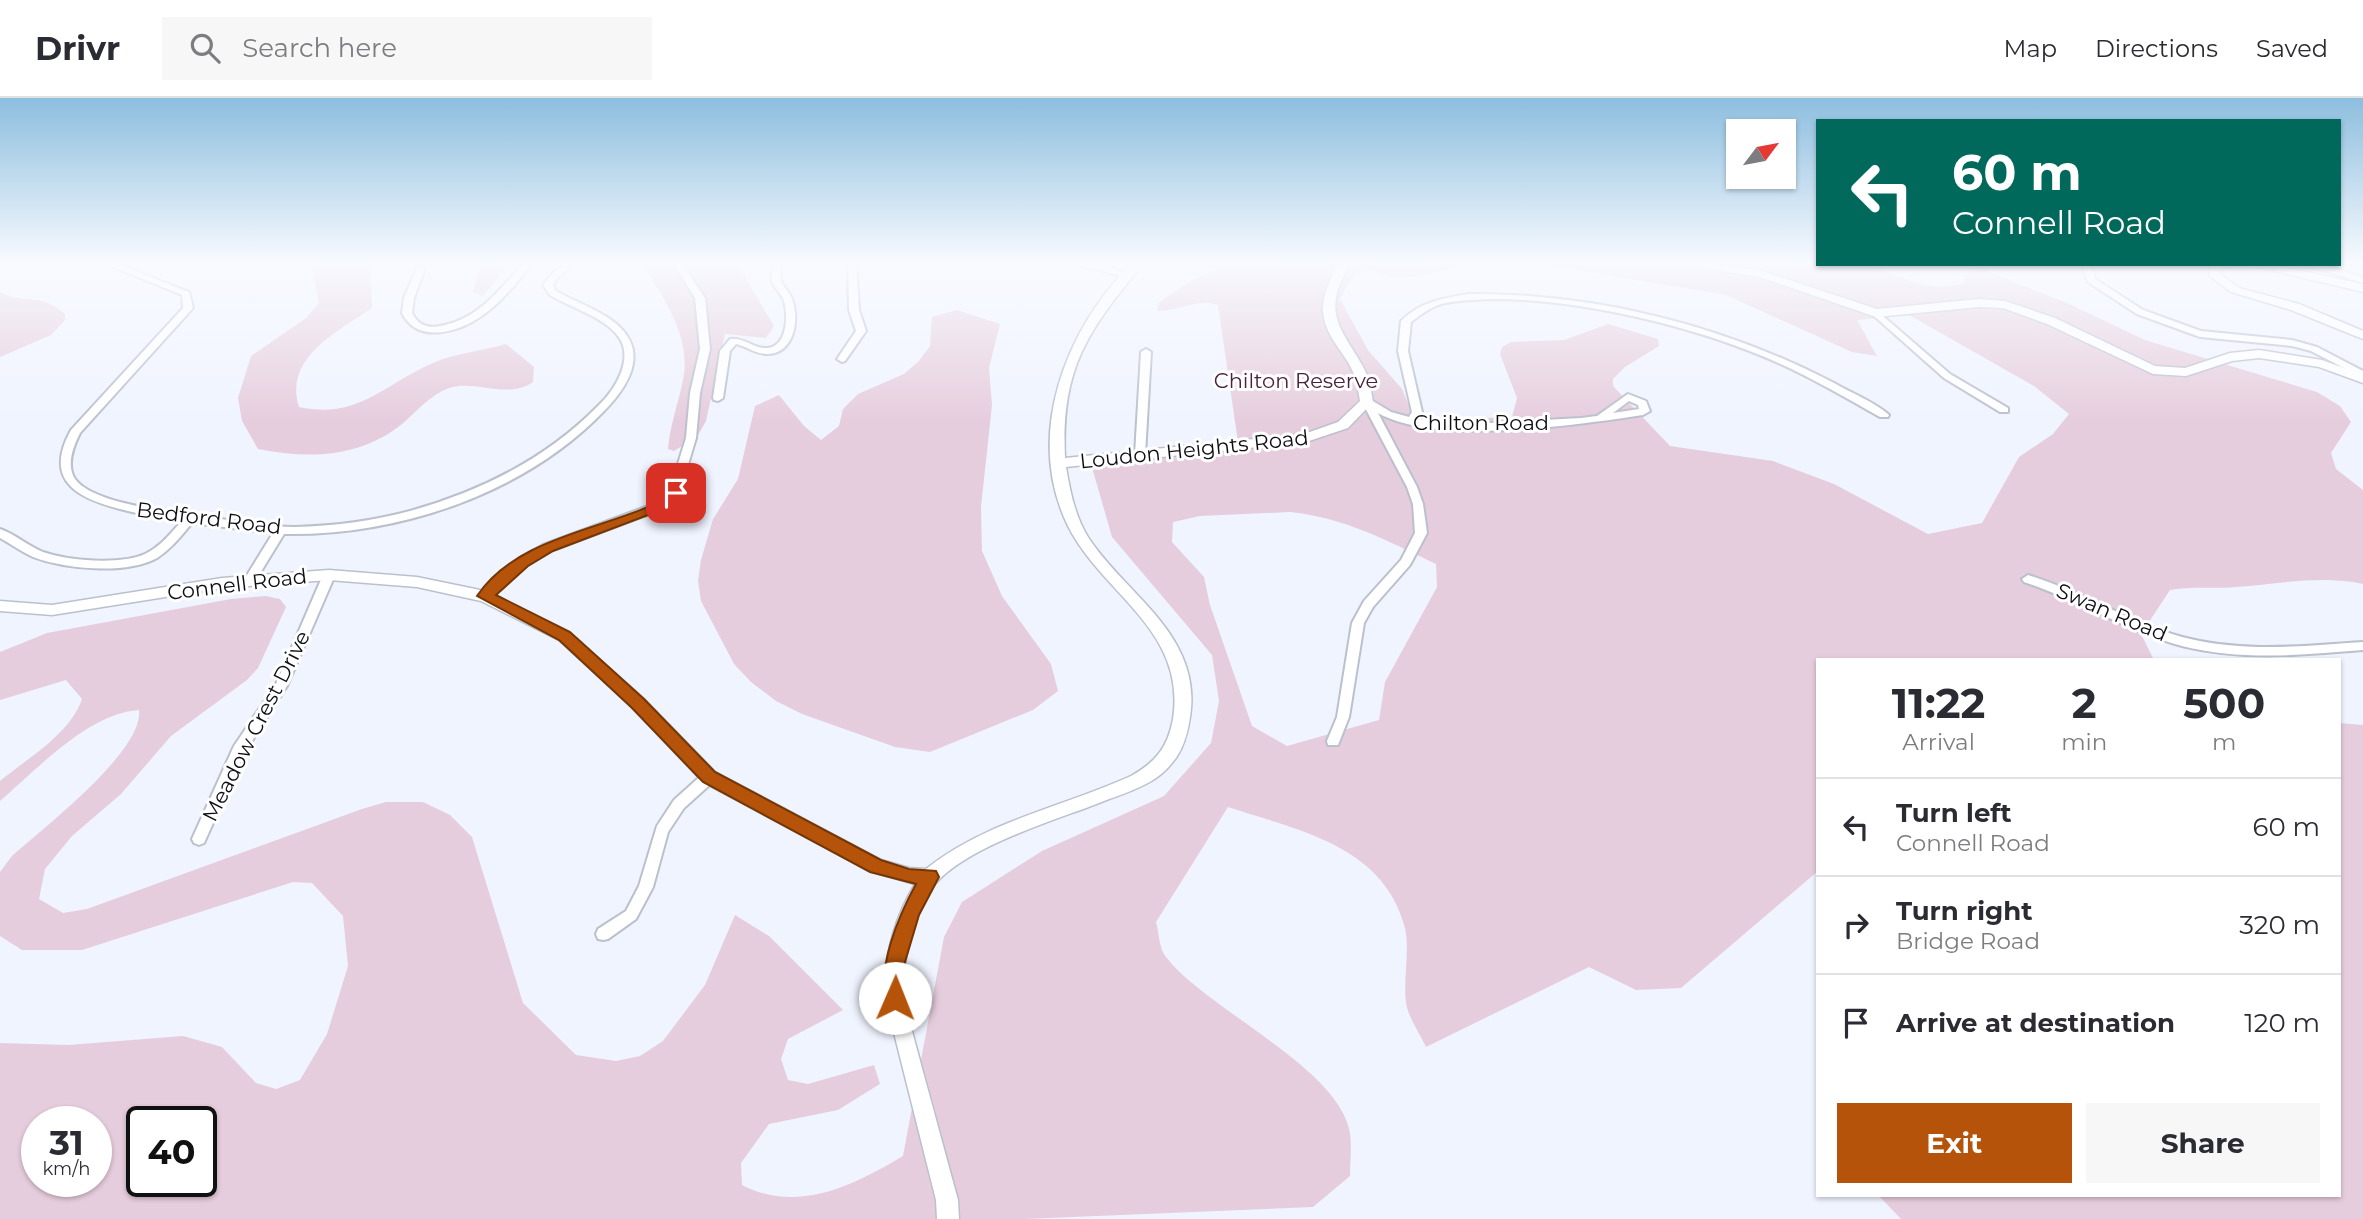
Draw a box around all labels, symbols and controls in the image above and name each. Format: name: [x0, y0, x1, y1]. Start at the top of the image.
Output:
search box: [162, 17, 652, 80]
text: Drivr: [35, 28, 120, 68]
icon: search: [186, 29, 224, 67]
text: Search here: [242, 32, 397, 64]
text: Map: [2004, 34, 2057, 63]
text: Directions: [2095, 34, 2218, 63]
text: Saved: [2256, 34, 2328, 63]
north arrow: [1726, 119, 1796, 189]
map controls: [1726, 119, 1796, 189]
text: 60 m: [1952, 143, 2082, 202]
icon: left: [1837, 147, 1928, 238]
text: Connell Road: [1952, 203, 2166, 242]
park label: Chilton Reserve: [1214, 368, 1378, 393]
street label: Chilton Road: [1413, 410, 1549, 435]
street label: Loudon Heights Road: [1078, 425, 1310, 473]
pin: [646, 463, 706, 523]
icon: arrive: [657, 474, 695, 512]
street label: Bedford Road: [135, 497, 283, 539]
street label: Connell Road: [166, 563, 308, 605]
street label: Swan Road: [2053, 577, 2171, 647]
street label: Meadow Crest Drive: [197, 626, 315, 826]
text: 11:22: [1892, 677, 1985, 729]
text: 2: [2072, 677, 2097, 729]
text: 500: [2183, 677, 2265, 729]
text: Arrival: [1902, 728, 1975, 756]
text: min: [2061, 728, 2107, 756]
text: m: [2212, 728, 2236, 756]
text: Turn left: [1896, 797, 2012, 829]
icon: left: [1837, 808, 1875, 846]
text: 60 m: [2253, 811, 2320, 843]
text: Connell Road: [1896, 829, 2050, 857]
text: Turn right: [1896, 895, 2032, 927]
icon: right: [1837, 906, 1875, 944]
text: 320 m: [2239, 909, 2320, 941]
text: Bridge Road: [1896, 927, 2040, 955]
position arrow: [858, 961, 932, 1035]
icon: arrive: [1837, 1004, 1875, 1042]
text: Arrive at destination: [1896, 1007, 2175, 1039]
text: 120 m: [2244, 1007, 2320, 1039]
button: Exit: [1837, 1103, 2072, 1183]
button: Share: [2086, 1103, 2320, 1183]
speed limit sign: 40: [126, 1106, 217, 1197]
text: 31: [49, 1121, 84, 1164]
text: km/h: [42, 1158, 91, 1180]

